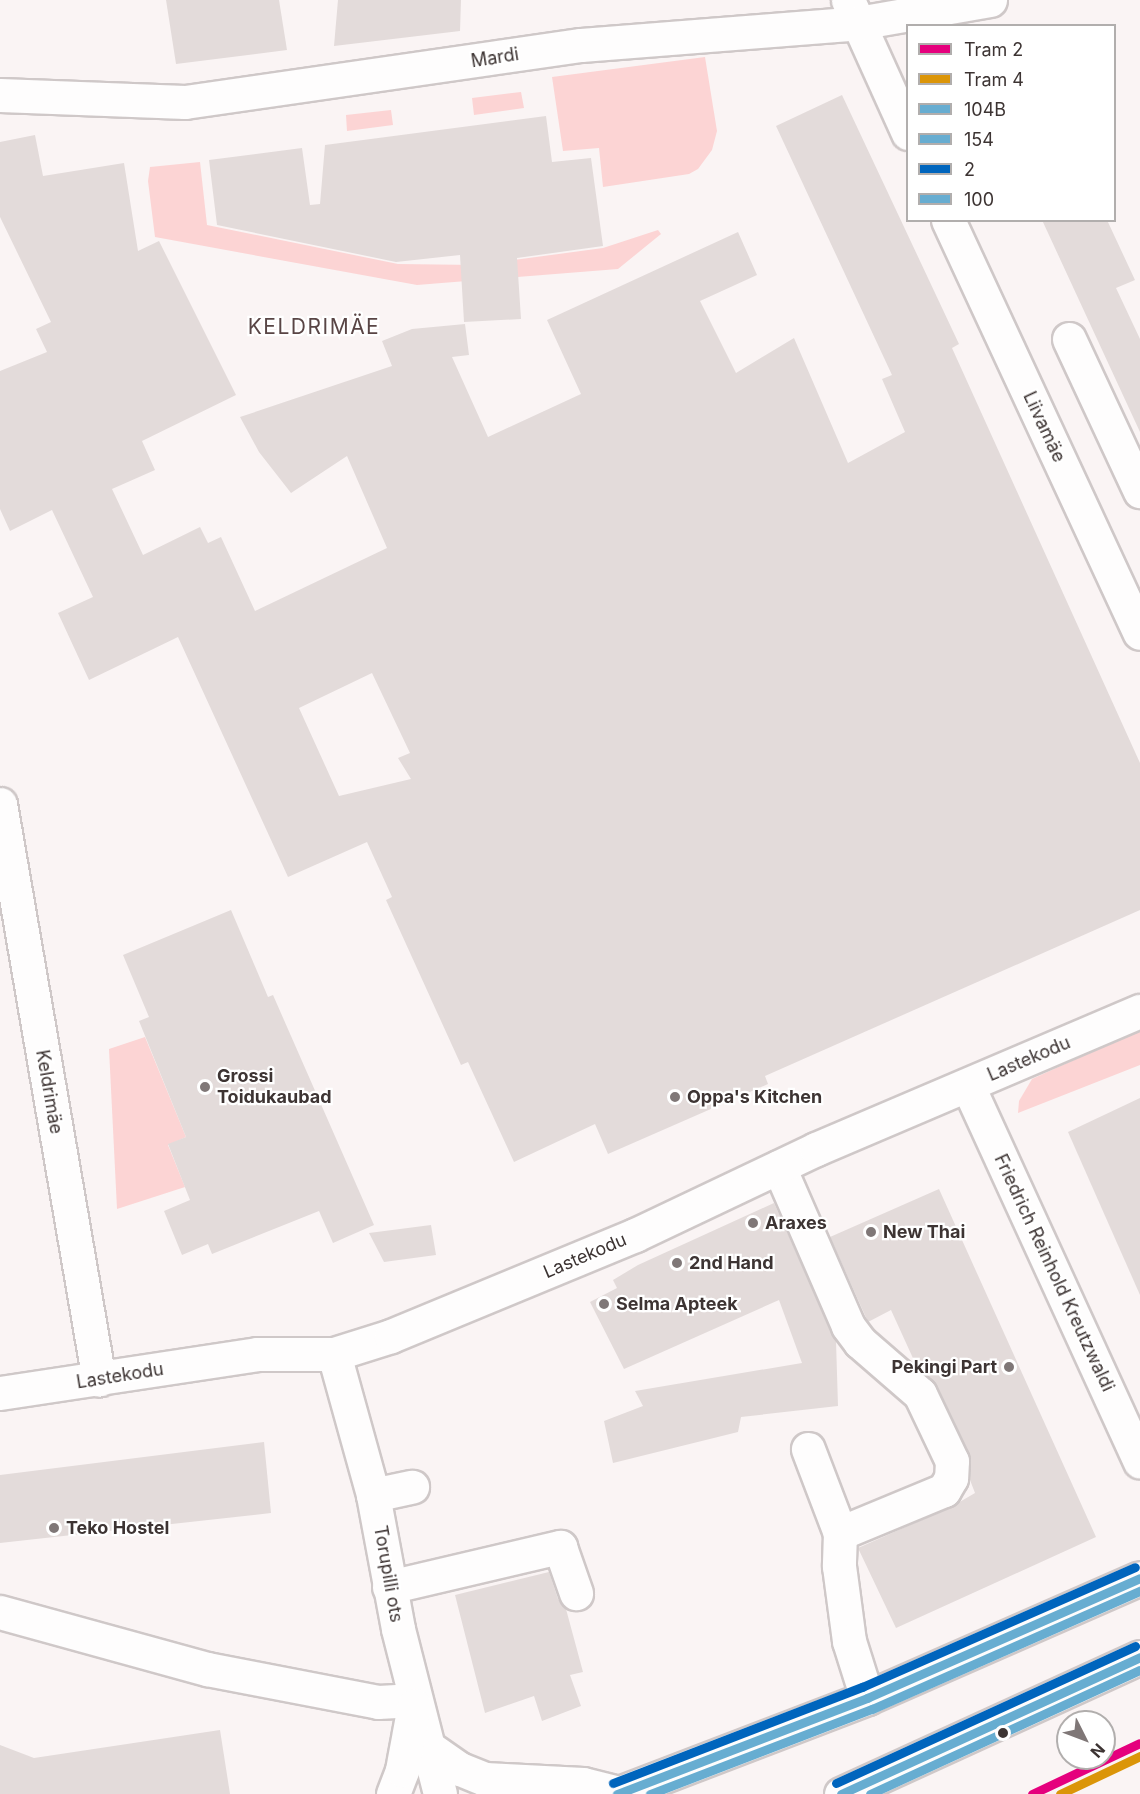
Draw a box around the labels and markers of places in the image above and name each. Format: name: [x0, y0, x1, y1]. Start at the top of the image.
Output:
place label: Grossi Toidukaubad: [217, 1066, 331, 1108]
marker: Grossi Toidukaubad: [198, 1080, 212, 1094]
place label: Oppa's Kitchen: [687, 1086, 822, 1108]
marker: Oppa's Kitchen: [668, 1090, 682, 1104]
place label: Araxes: [765, 1212, 827, 1234]
marker: Araxes: [746, 1216, 760, 1230]
place label: New Thai: [883, 1221, 965, 1243]
marker: New Thai: [864, 1225, 878, 1239]
place label: 2nd Hand: [689, 1252, 774, 1274]
marker: 2nd Hand: [670, 1256, 684, 1270]
place label: Selma Apteek: [616, 1293, 738, 1315]
marker: Selma Apteek: [597, 1297, 611, 1311]
place label: Pekingi Part: [892, 1356, 997, 1378]
marker: Pekingi Part: [1002, 1360, 1016, 1374]
place label: Teko Hostel: [66, 1517, 169, 1539]
marker: Teko Hostel: [47, 1521, 61, 1535]
unlabelled marker: [997, 1727, 1009, 1739]

